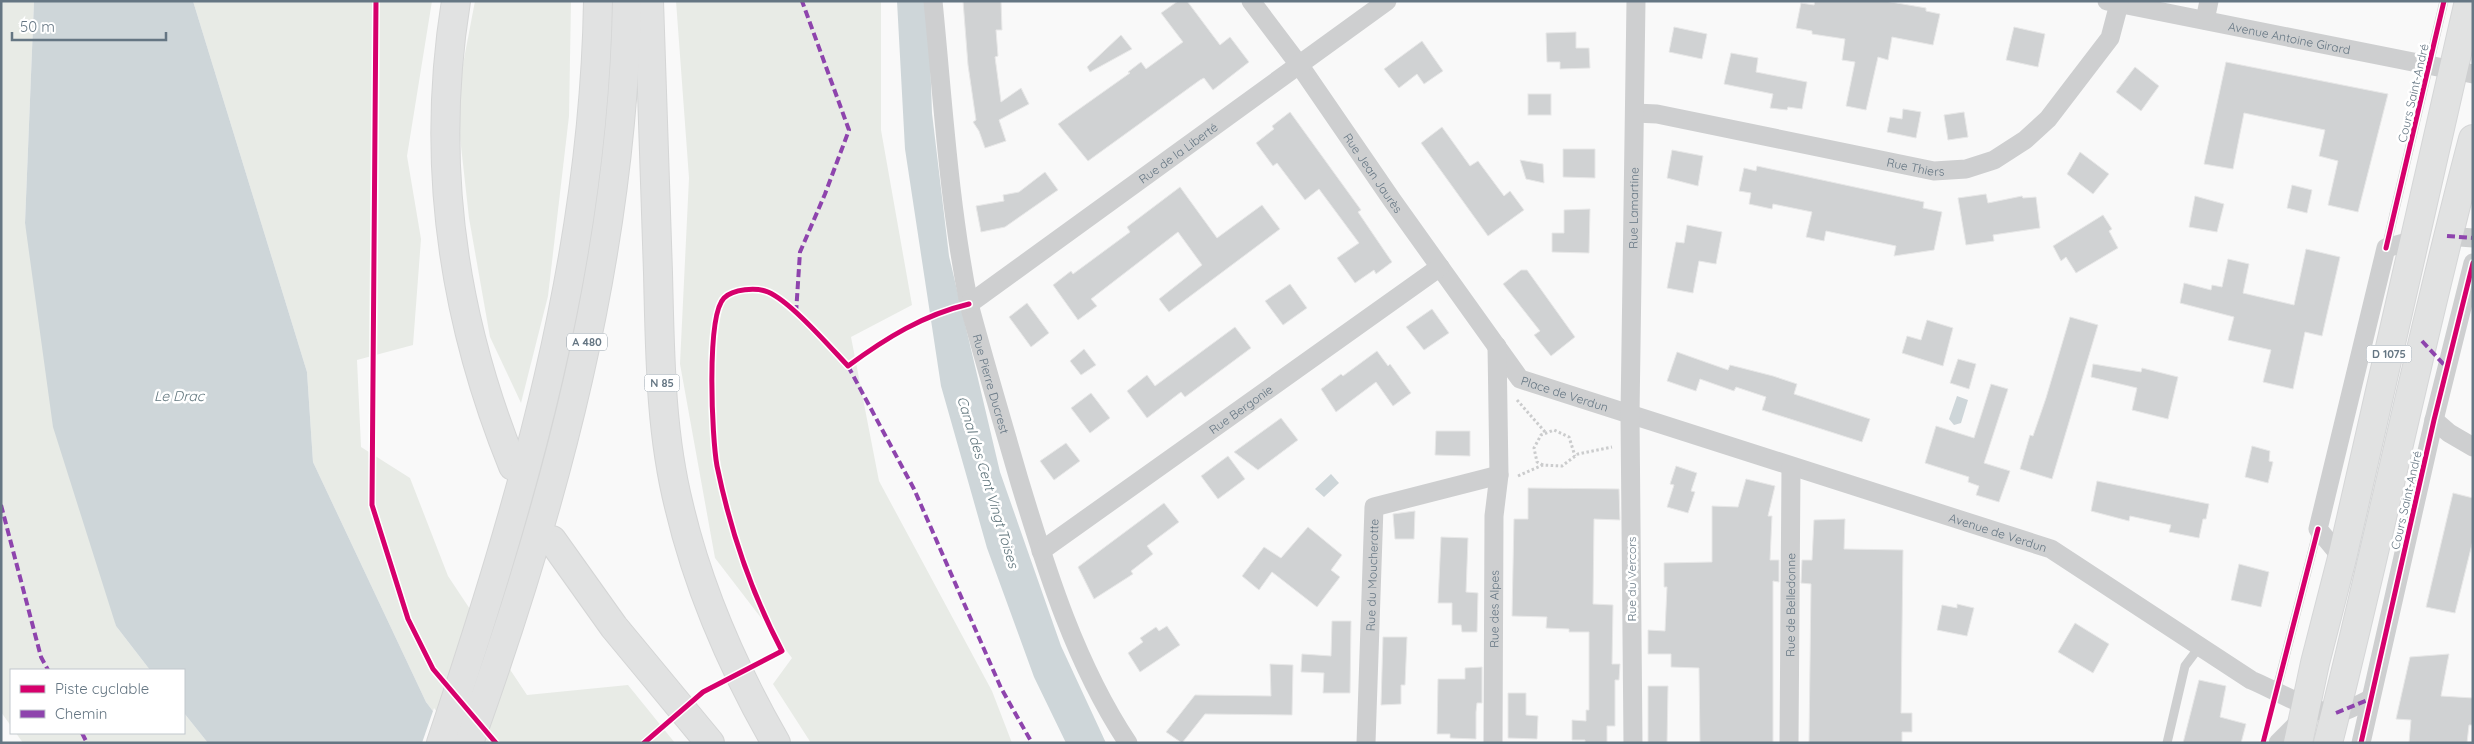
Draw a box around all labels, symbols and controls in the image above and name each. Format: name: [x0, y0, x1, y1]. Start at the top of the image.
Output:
scale bar: [12, 10, 166, 42]
text: 50 m: [20, 17, 55, 36]
street label: Avenue Antoine Girard: [2227, 18, 2352, 57]
street label: Cours Saint-André: [2394, 42, 2432, 144]
street label: Rue de la Liberté: [1135, 119, 1220, 186]
street label: Rue Jean Jaurès: [1341, 130, 1406, 216]
street label: Rue Thiers: [1885, 154, 1945, 178]
street label: Rue Lamartine: [1625, 167, 1641, 249]
street label: Rue Pierre Ducrest: [970, 332, 1013, 435]
road number: A 480: [567, 334, 607, 351]
road number: D 1075: [2366, 346, 2412, 362]
street label: Place de Verdun: [1519, 372, 1610, 414]
road number: N 85: [644, 374, 680, 392]
street label: Rue Bergonie: [1206, 381, 1276, 437]
water label: Le Drac: [154, 387, 206, 405]
water label: Canal des Cent Vingt Toises: [953, 394, 1023, 571]
street label: Cours Saint-André: [2387, 449, 2425, 551]
street label: Avenue de Verdun: [1947, 509, 2049, 555]
street label: Rue du Moucherotte: [1362, 518, 1381, 632]
street label: Rue du Vercors: [1624, 536, 1639, 621]
street label: Rue de Belledonne: [1782, 553, 1798, 657]
street label: Rue des Alpes: [1486, 570, 1501, 648]
legend: [10, 669, 185, 734]
text: Piste cyclable: [55, 679, 149, 698]
text: Chemin: [55, 704, 107, 723]

